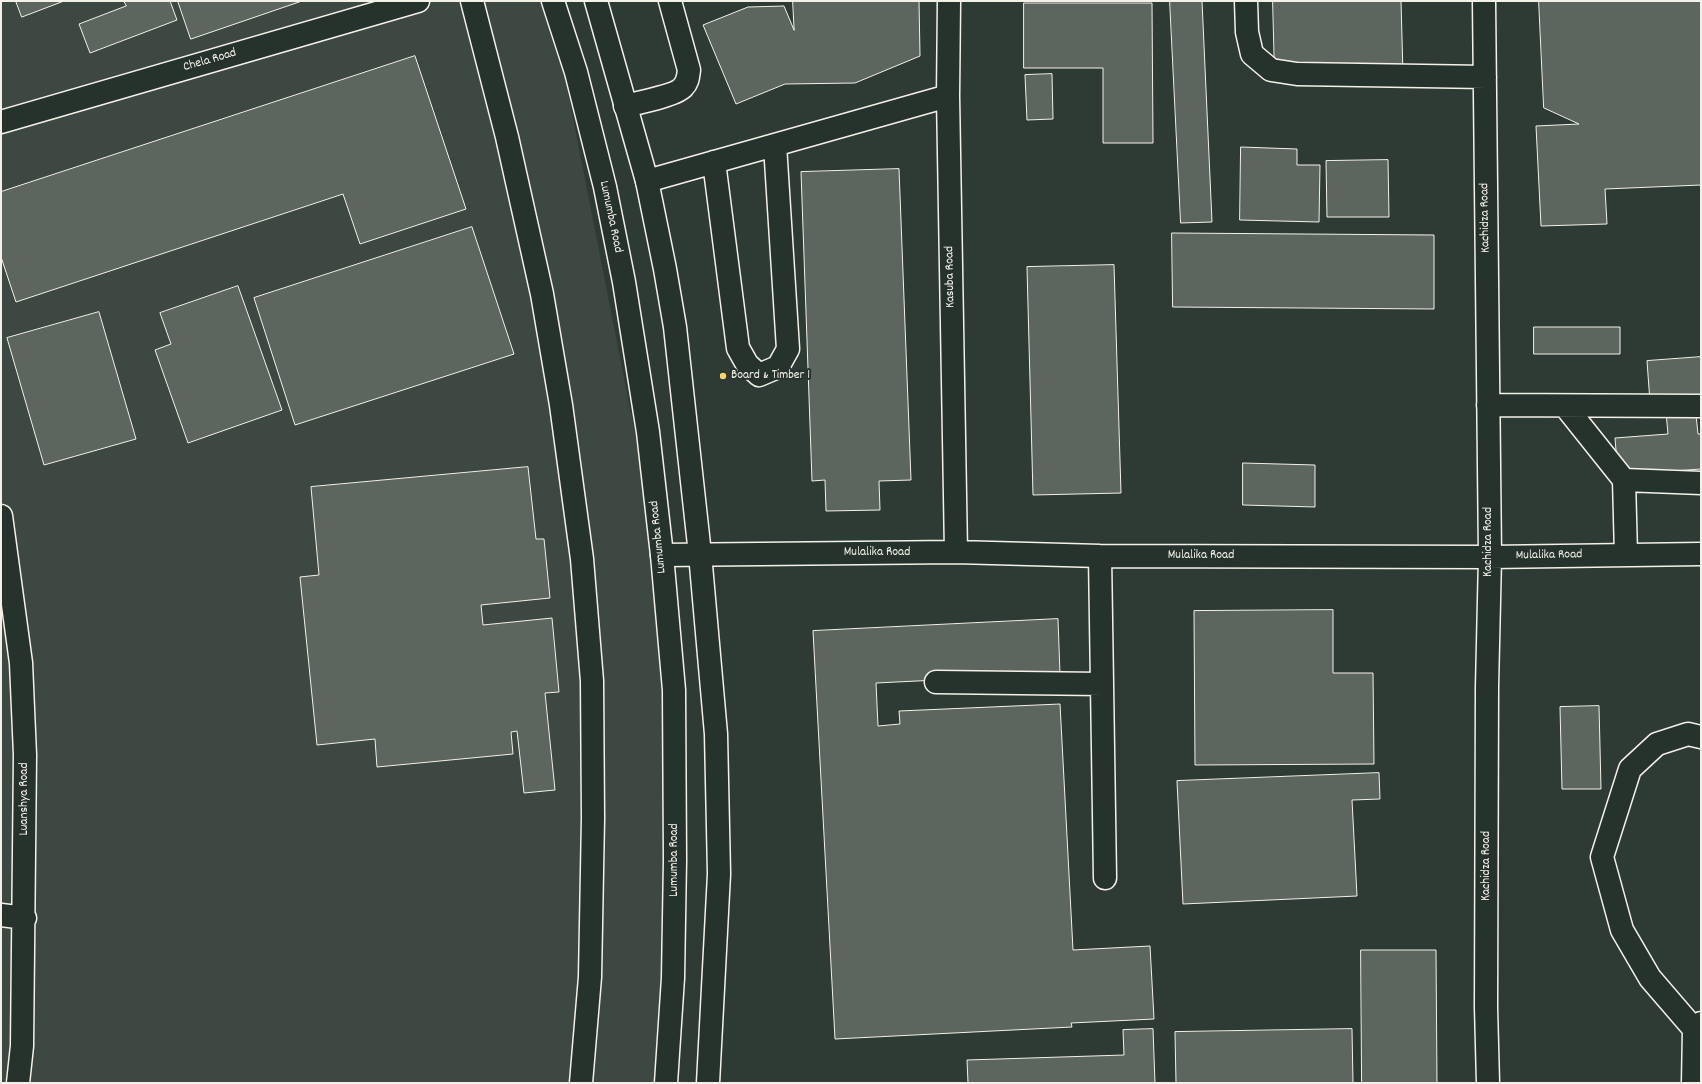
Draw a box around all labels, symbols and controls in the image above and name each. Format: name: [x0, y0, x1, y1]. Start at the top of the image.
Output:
street label: Chela Road: [182, 46, 238, 76]
street label: Lumumba Road: [595, 179, 625, 255]
street label: Kachidza Road: [1478, 183, 1494, 253]
street label: Kasuba Road: [943, 246, 959, 308]
place label: Board & Timber 1: [731, 368, 810, 384]
marker: Board & Timber 1: [718, 371, 728, 381]
street label: Lumumba Road: [647, 500, 671, 574]
street label: Kachidza Road: [1481, 507, 1497, 577]
street label: Mulalika Road: [844, 545, 910, 561]
street label: Mulalika Road: [1168, 548, 1234, 564]
street label: Mulalika Road: [1516, 548, 1582, 564]
street label: Luanshya Road: [17, 762, 33, 836]
street label: Lumumba Road: [667, 823, 683, 897]
street label: Kachidza Road: [1479, 831, 1495, 901]

